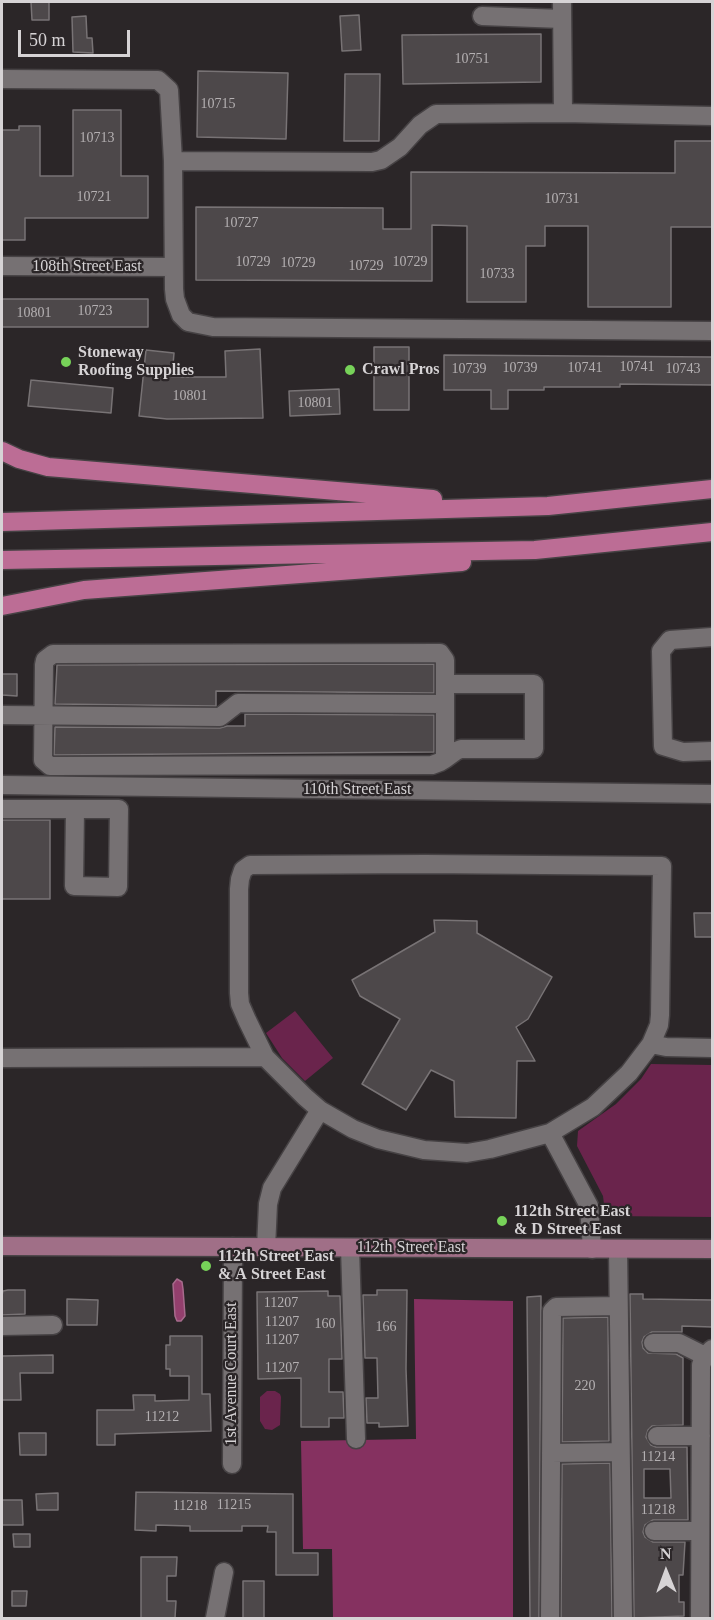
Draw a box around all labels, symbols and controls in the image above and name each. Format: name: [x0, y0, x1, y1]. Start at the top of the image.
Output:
scale bar: [21, 18, 134, 56]
text: 50 m: [29, 30, 66, 50]
house number: 10751: [454, 51, 490, 67]
house number: 10715: [201, 96, 236, 112]
house number: 10713: [80, 130, 115, 146]
house number: 10721: [76, 189, 112, 205]
house number: 10731: [544, 191, 580, 207]
house number: 10727: [224, 215, 258, 231]
house number: 10729: [236, 254, 270, 270]
house number: 10729: [392, 254, 428, 270]
house number: 10729: [280, 255, 316, 271]
street label: 108th Street East: [32, 257, 142, 277]
house number: 10729: [348, 258, 384, 274]
house number: 10733: [479, 266, 514, 282]
house number: 10723: [78, 303, 112, 319]
house number: 10801: [16, 305, 52, 321]
place label: Stoneway Roofing Supplies: [78, 343, 194, 381]
marker: Stoneway Roofing Supplies: [59, 355, 73, 369]
house number: 10741: [620, 359, 654, 375]
place label: Crawl Pros: [362, 360, 439, 380]
house number: 10739: [502, 360, 538, 376]
house number: 10741: [568, 360, 602, 376]
house number: 10739: [452, 361, 487, 377]
house number: 10743: [666, 361, 700, 377]
marker: Crawl Pros: [343, 363, 357, 377]
house number: 10801: [172, 388, 208, 404]
house number: 10801: [298, 395, 332, 411]
street label: 110th Street East: [303, 780, 411, 800]
place label: 112th Street East & D Street East: [514, 1202, 630, 1240]
marker: 112th Street East & D Street East: [495, 1214, 509, 1228]
street label: 112th Street East: [357, 1238, 465, 1258]
place label: 112th Street East & A Street East: [218, 1247, 334, 1285]
marker: 112th Street East & A Street East: [199, 1259, 213, 1273]
house number: 11207: [264, 1295, 298, 1311]
street label: 1st Avenue Court East: [222, 1302, 242, 1446]
house number: 11207: [265, 1314, 299, 1330]
house number: 160: [314, 1316, 336, 1332]
house number: 166: [376, 1319, 396, 1335]
house number: 11207: [265, 1332, 299, 1348]
house number: 11207: [265, 1360, 299, 1376]
house number: 220: [574, 1378, 596, 1394]
house number: 11212: [145, 1409, 179, 1425]
house number: 11214: [641, 1449, 675, 1465]
house number: 11215: [217, 1497, 251, 1513]
house number: 11218: [173, 1498, 207, 1514]
house number: 11218: [641, 1502, 675, 1518]
north arrow: [636, 1542, 696, 1602]
text: N: [660, 1545, 672, 1562]

